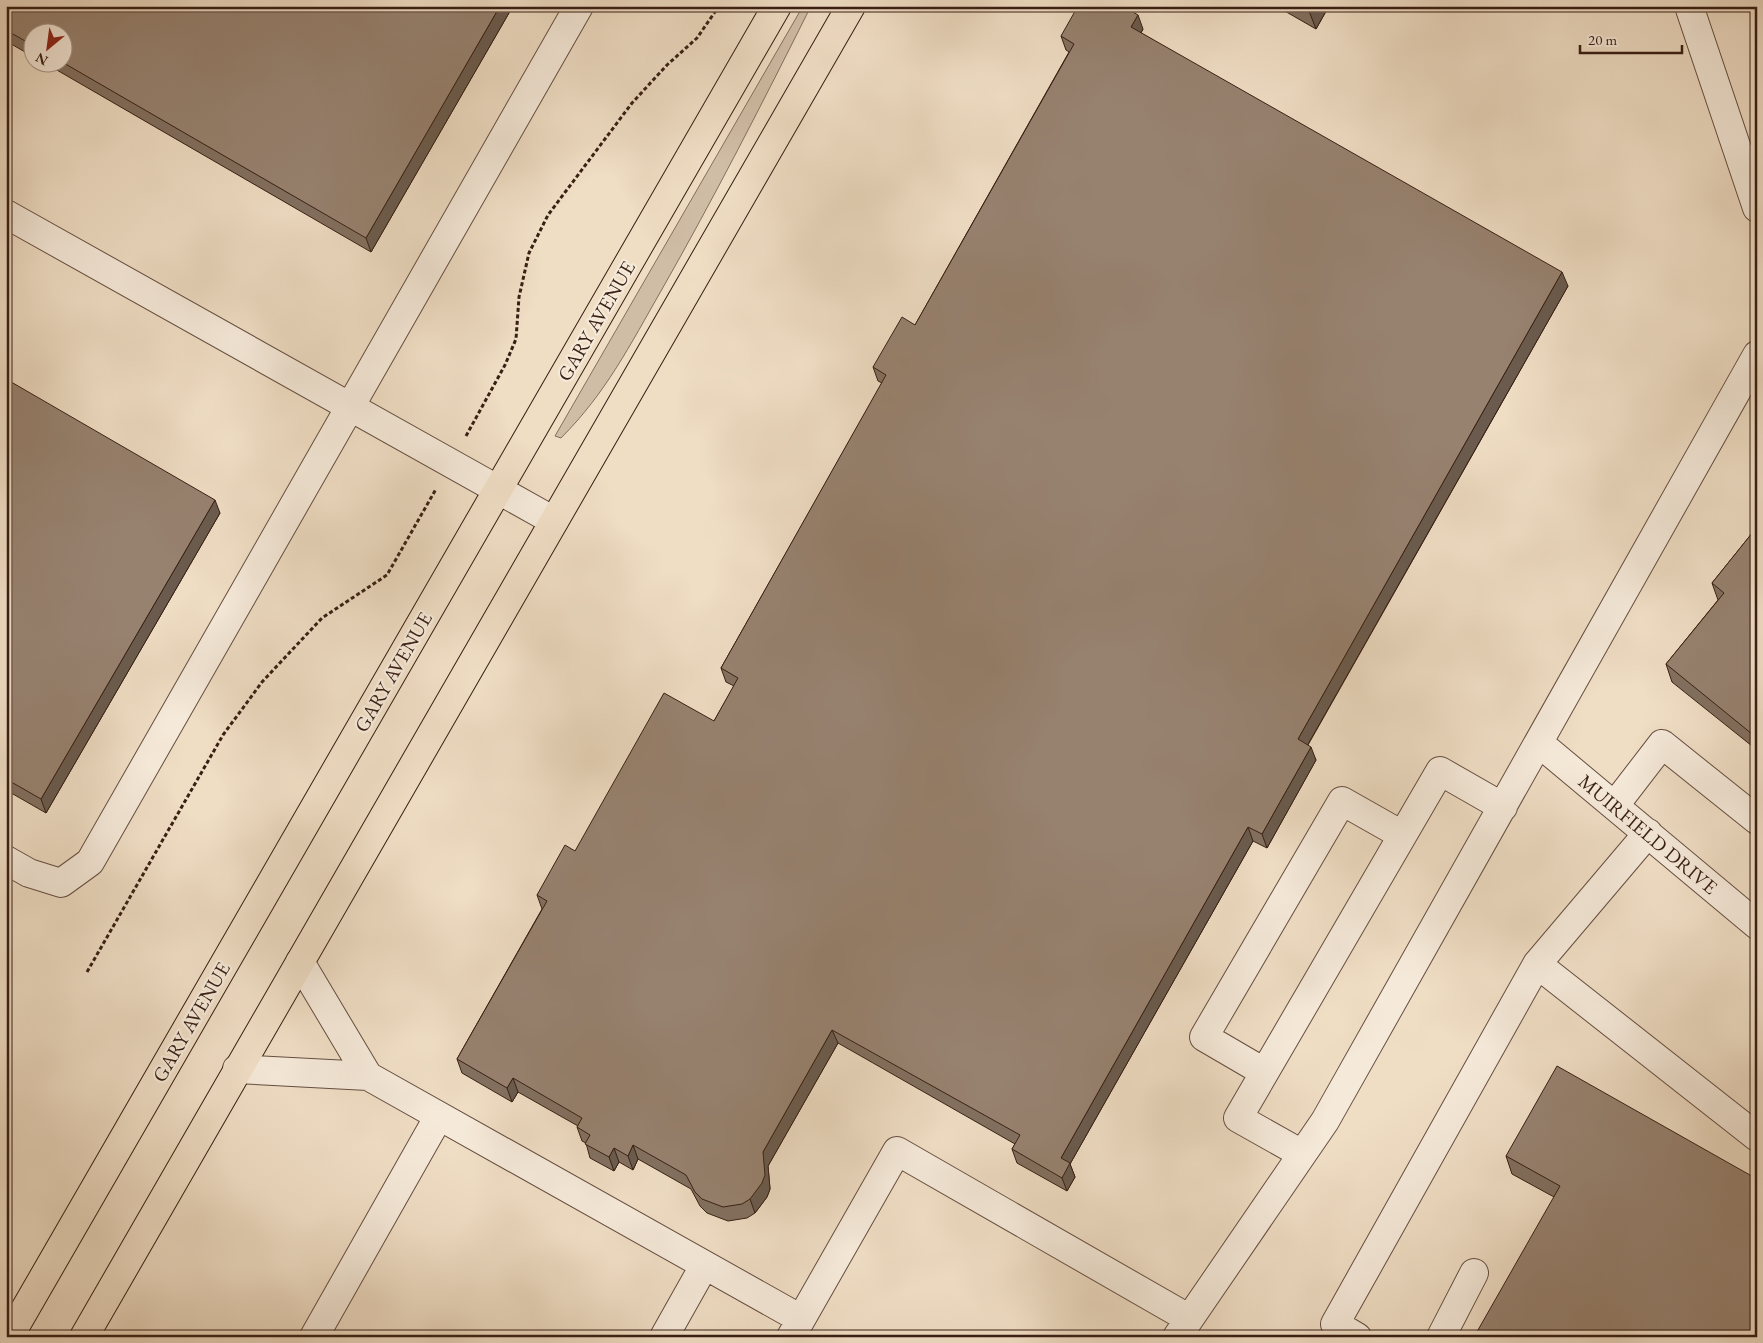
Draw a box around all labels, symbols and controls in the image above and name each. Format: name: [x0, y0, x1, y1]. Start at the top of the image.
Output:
north arrow: [22, 22, 72, 72]
scale bar: [1580, 22, 1683, 54]
text: 20 m: [1588, 30, 1617, 49]
text: N: [32, 48, 51, 70]
street label: GARY AVENUE: [551, 256, 641, 386]
street label: GARY AVENUE: [348, 607, 438, 737]
street label: MUIRFIELD DRIVE: [1573, 768, 1723, 900]
street label: GARY AVENUE: [146, 957, 236, 1087]

